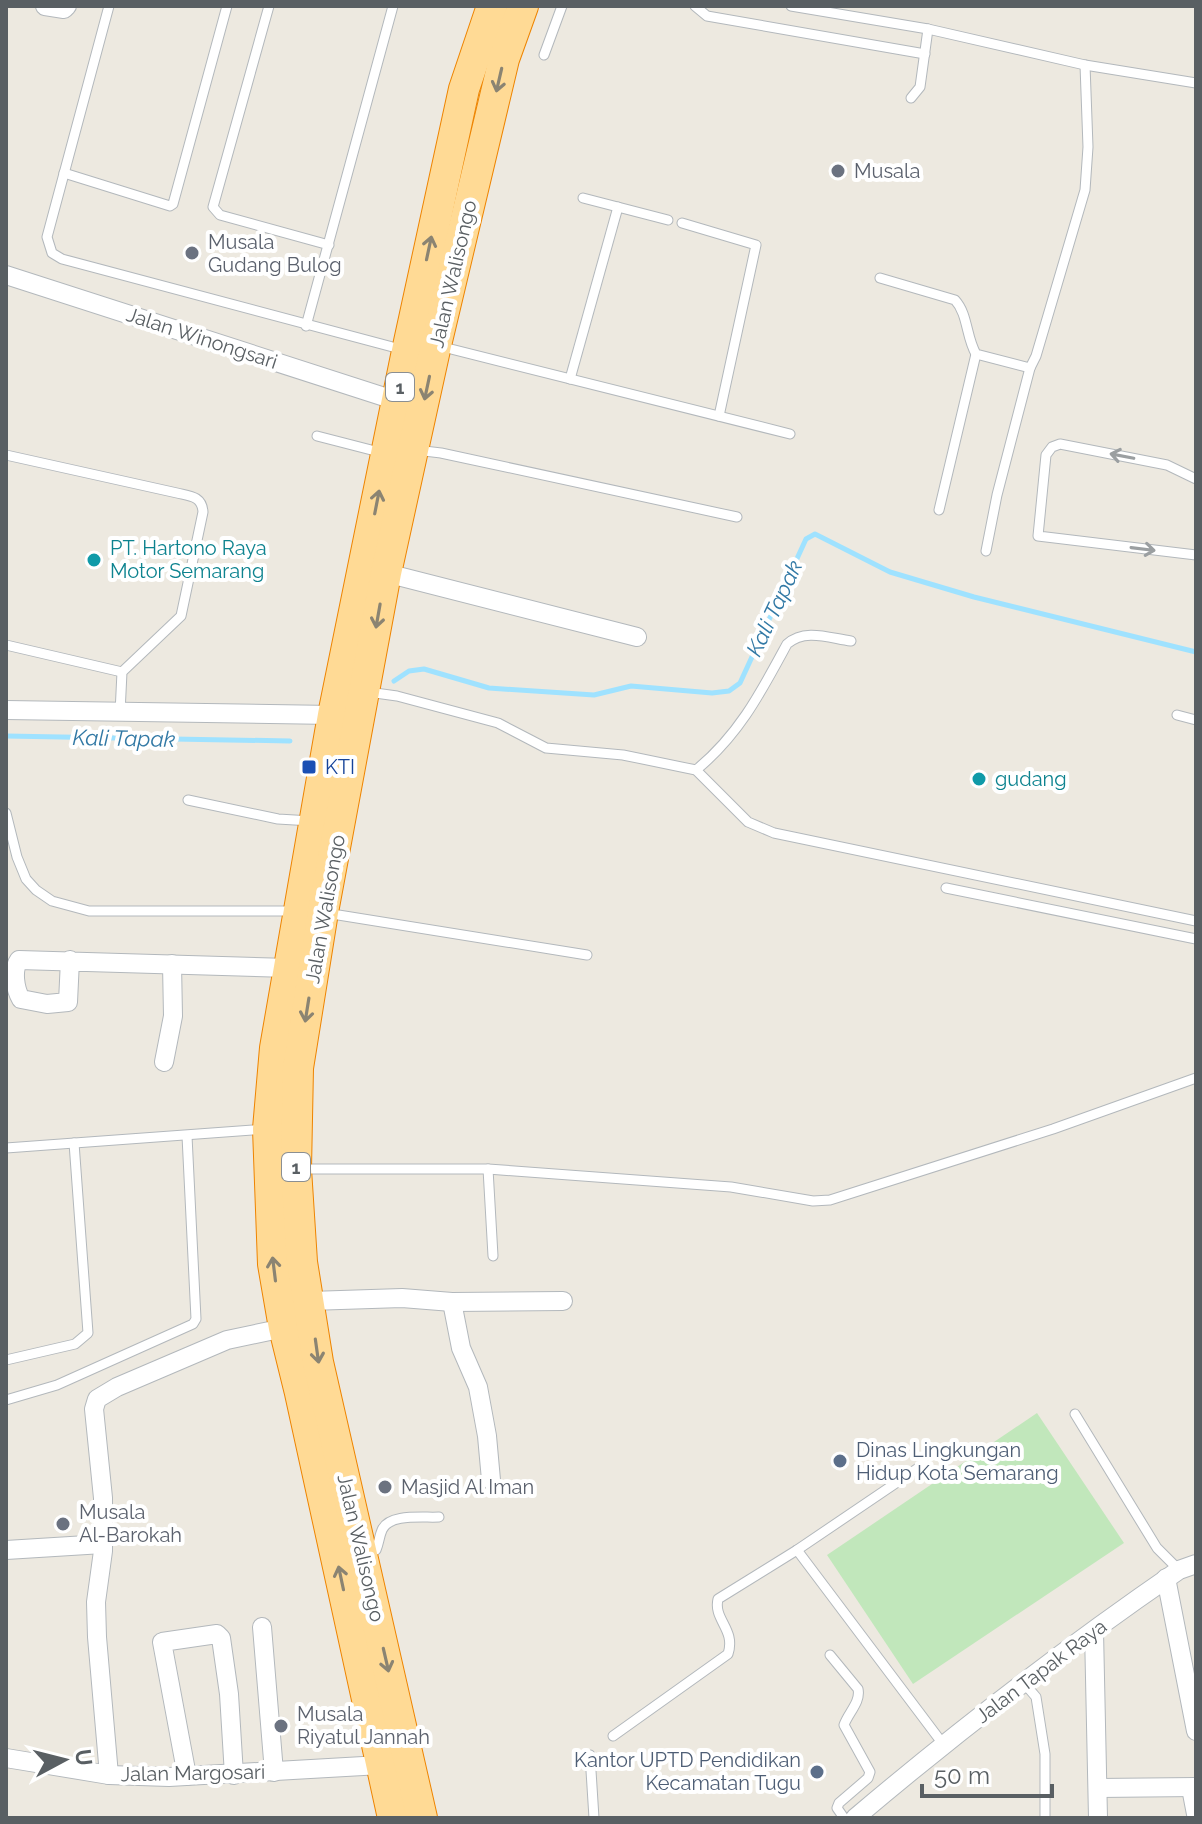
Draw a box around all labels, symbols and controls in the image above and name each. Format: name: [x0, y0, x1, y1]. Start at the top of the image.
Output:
one-way arrow: [491, 67, 506, 93]
place label: Musala: [854, 159, 920, 183]
marker: Musala: [829, 162, 847, 180]
street label: Jalan Walisongo: [424, 198, 482, 350]
place label: Musala Gudang Bulog: [208, 230, 342, 277]
one-way arrow: [422, 235, 437, 261]
marker: Musala Gudang Bulog: [183, 244, 201, 262]
street label: Jalan Winongsari: [123, 302, 281, 374]
road number: 1: [386, 373, 414, 401]
one-way arrow: [418, 374, 433, 400]
one-way arrow: [1110, 448, 1136, 463]
one-way arrow: [370, 490, 385, 515]
place label: PT. Hartono Raya Motor Semarang: [110, 536, 267, 583]
one-way arrow: [1130, 541, 1156, 556]
marker: PT. Hartono Raya Motor Semarang: [85, 551, 103, 569]
water label: Kali Tapak: [740, 556, 808, 660]
one-way arrow: [370, 603, 385, 628]
water label: Kali Tapak: [72, 724, 176, 752]
place label: KTI: [325, 755, 355, 779]
marker: KTI: [300, 758, 318, 776]
place label: gudang: [995, 767, 1067, 791]
marker: gudang: [970, 770, 988, 788]
street label: Jalan Walisongo: [300, 833, 350, 985]
one-way arrow: [299, 996, 314, 1022]
road number: 1: [282, 1153, 310, 1181]
one-way arrow: [266, 1257, 281, 1282]
one-way arrow: [310, 1338, 325, 1363]
place label: Dinas Lingkungan Hidup Kota Semarang: [856, 1438, 1059, 1485]
marker: Dinas Lingkungan Hidup Kota Semarang: [831, 1452, 849, 1470]
street label: Jalan Walisongo: [332, 1472, 390, 1624]
place label: Masjid Al Iman: [401, 1475, 534, 1499]
marker: Masjid Al Iman: [376, 1478, 394, 1496]
place label: Musala Al-Barokah: [79, 1500, 182, 1547]
marker: Musala Al-Barokah: [54, 1515, 72, 1533]
one-way arrow: [333, 1565, 348, 1591]
street label: Jalan Tapak Raya: [971, 1614, 1111, 1728]
one-way arrow: [379, 1646, 394, 1672]
place label: Musala Riyatul Jannah: [297, 1702, 430, 1749]
marker: Musala Riyatul Jannah: [272, 1717, 290, 1735]
north arrow: [24, 1720, 104, 1800]
text: U: [70, 1748, 98, 1767]
place label: Kantor UPTD Pendidikan Kecamatan Tugu: [574, 1748, 801, 1795]
scale bar: [922, 1748, 1052, 1798]
street label: Jalan Margosari: [120, 1760, 266, 1786]
text: 50 m: [934, 1761, 990, 1790]
marker: Kantor UPTD Pendidikan Kecamatan Tugu: [808, 1763, 826, 1781]

